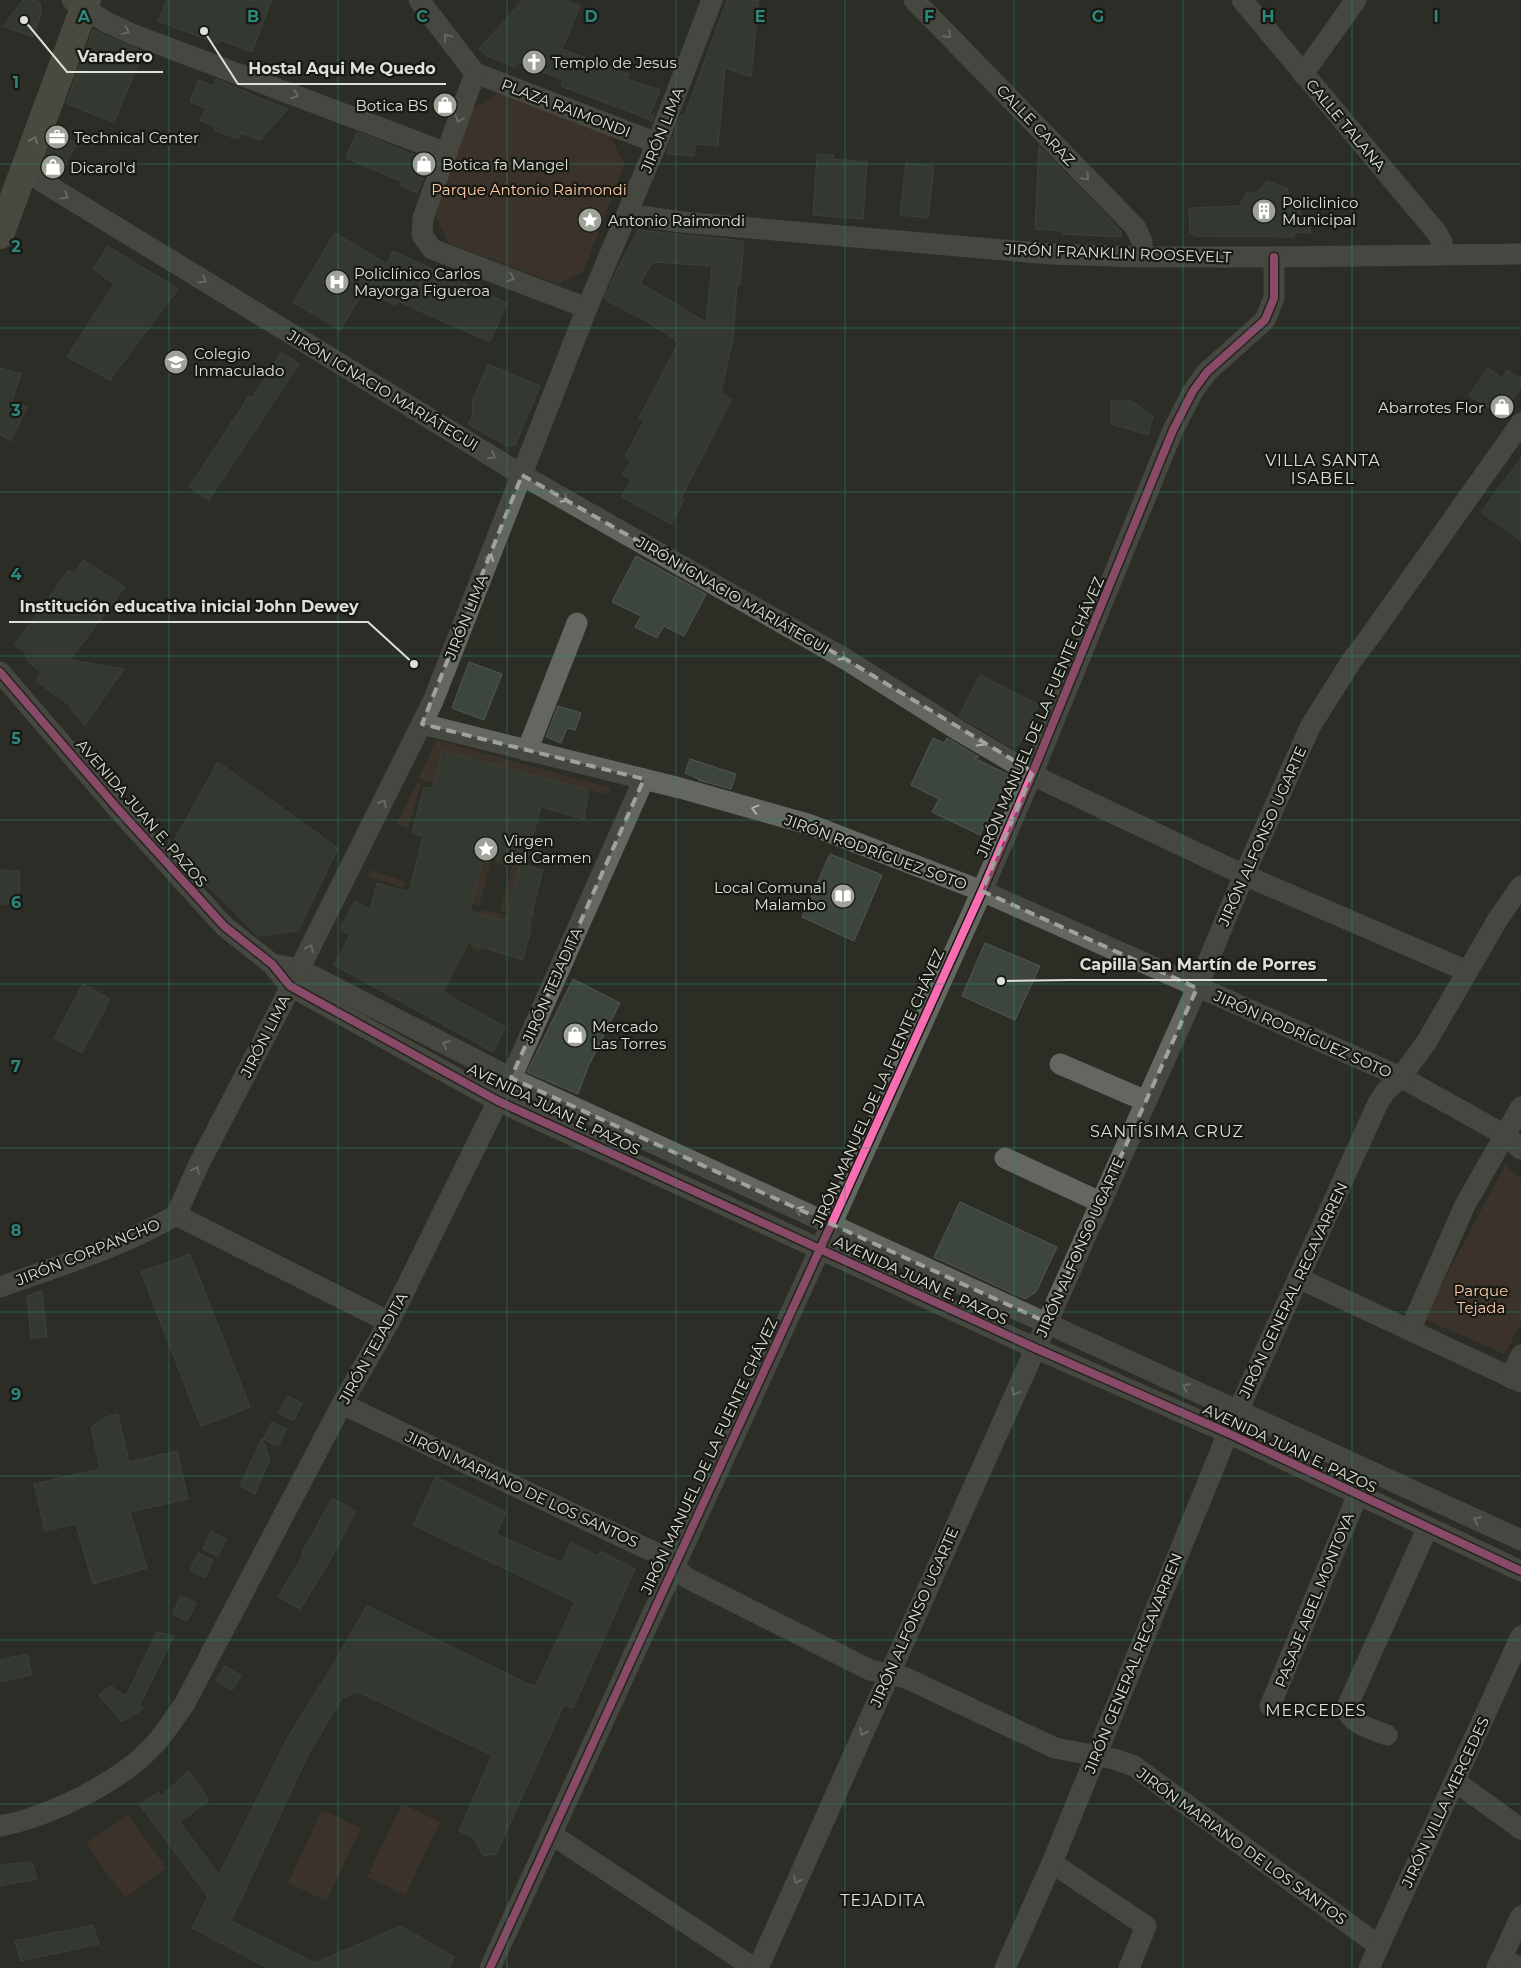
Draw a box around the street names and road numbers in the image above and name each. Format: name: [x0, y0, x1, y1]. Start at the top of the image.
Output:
street label: PLAZA RAIMONDI: [499, 75, 633, 141]
street label: CALLE TALANA: [1302, 75, 1390, 175]
street label: CALLE CARAZ: [993, 81, 1080, 170]
street label: JIRÓN LIMA: [636, 84, 688, 176]
street label: JIRÓN FRANKLIN ROOSEVELT: [1003, 240, 1232, 266]
street label: JIRÓN IGNACIO MARIÁTEGUI: [283, 325, 482, 455]
street label: JIRÓN IGNACIO MARIÁTEGUI: [632, 531, 833, 658]
street label: JIRÓN LIMA: [440, 571, 492, 663]
street label: JIRÓN MANUEL DE LA FUENTE CHÁVEZ: [972, 574, 1108, 861]
street label: AVENIDA JUAN E. PAZOS: [73, 735, 211, 891]
street label: JIRÓN ALFONSO UGARTE: [1213, 743, 1310, 930]
street label: JIRÓN RODRÍGUEZ SOTO: [781, 810, 970, 894]
street label: JIRÓN TEJADITA: [518, 924, 586, 1046]
street label: JIRÓN MANUEL DE LA FUENTE CHÁVEZ: [807, 946, 948, 1231]
street label: JIRÓN RODRÍGUEZ SOTO: [1210, 986, 1395, 1082]
street label: JIRÓN LIMA: [236, 991, 294, 1081]
street label: AVENIDA JUAN E. PAZOS: [465, 1059, 643, 1159]
street label: JIRÓN ALFONSO UGARTE: [1031, 1154, 1128, 1341]
street label: JIRÓN GENERAL RECAVARREN: [1234, 1179, 1351, 1402]
street label: JIRÓN CORPANCHO: [12, 1214, 163, 1290]
street label: AVENIDA JUAN E. PAZOS: [831, 1231, 1011, 1329]
street label: JIRÓN TEJADITA: [334, 1289, 411, 1408]
street label: JIRÓN MANUEL DE LA FUENTE CHÁVEZ: [636, 1315, 782, 1598]
street label: AVENIDA JUAN E. PAZOS: [1200, 1399, 1380, 1497]
street label: JIRÓN MARIANO DE LOS SANTOS: [402, 1426, 641, 1551]
street label: PASAJE ABEL MONTOYA: [1270, 1510, 1358, 1690]
street label: JIRÓN ALFONSO UGARTE: [865, 1524, 962, 1711]
street label: JIRÓN GENERAL RECAVARREN: [1080, 1550, 1186, 1777]
street label: JIRÓN VILLA MERCEDES: [1397, 1714, 1493, 1891]
street label: JIRÓN MARIANO DE LOS SANTOS: [1133, 1763, 1351, 1929]

